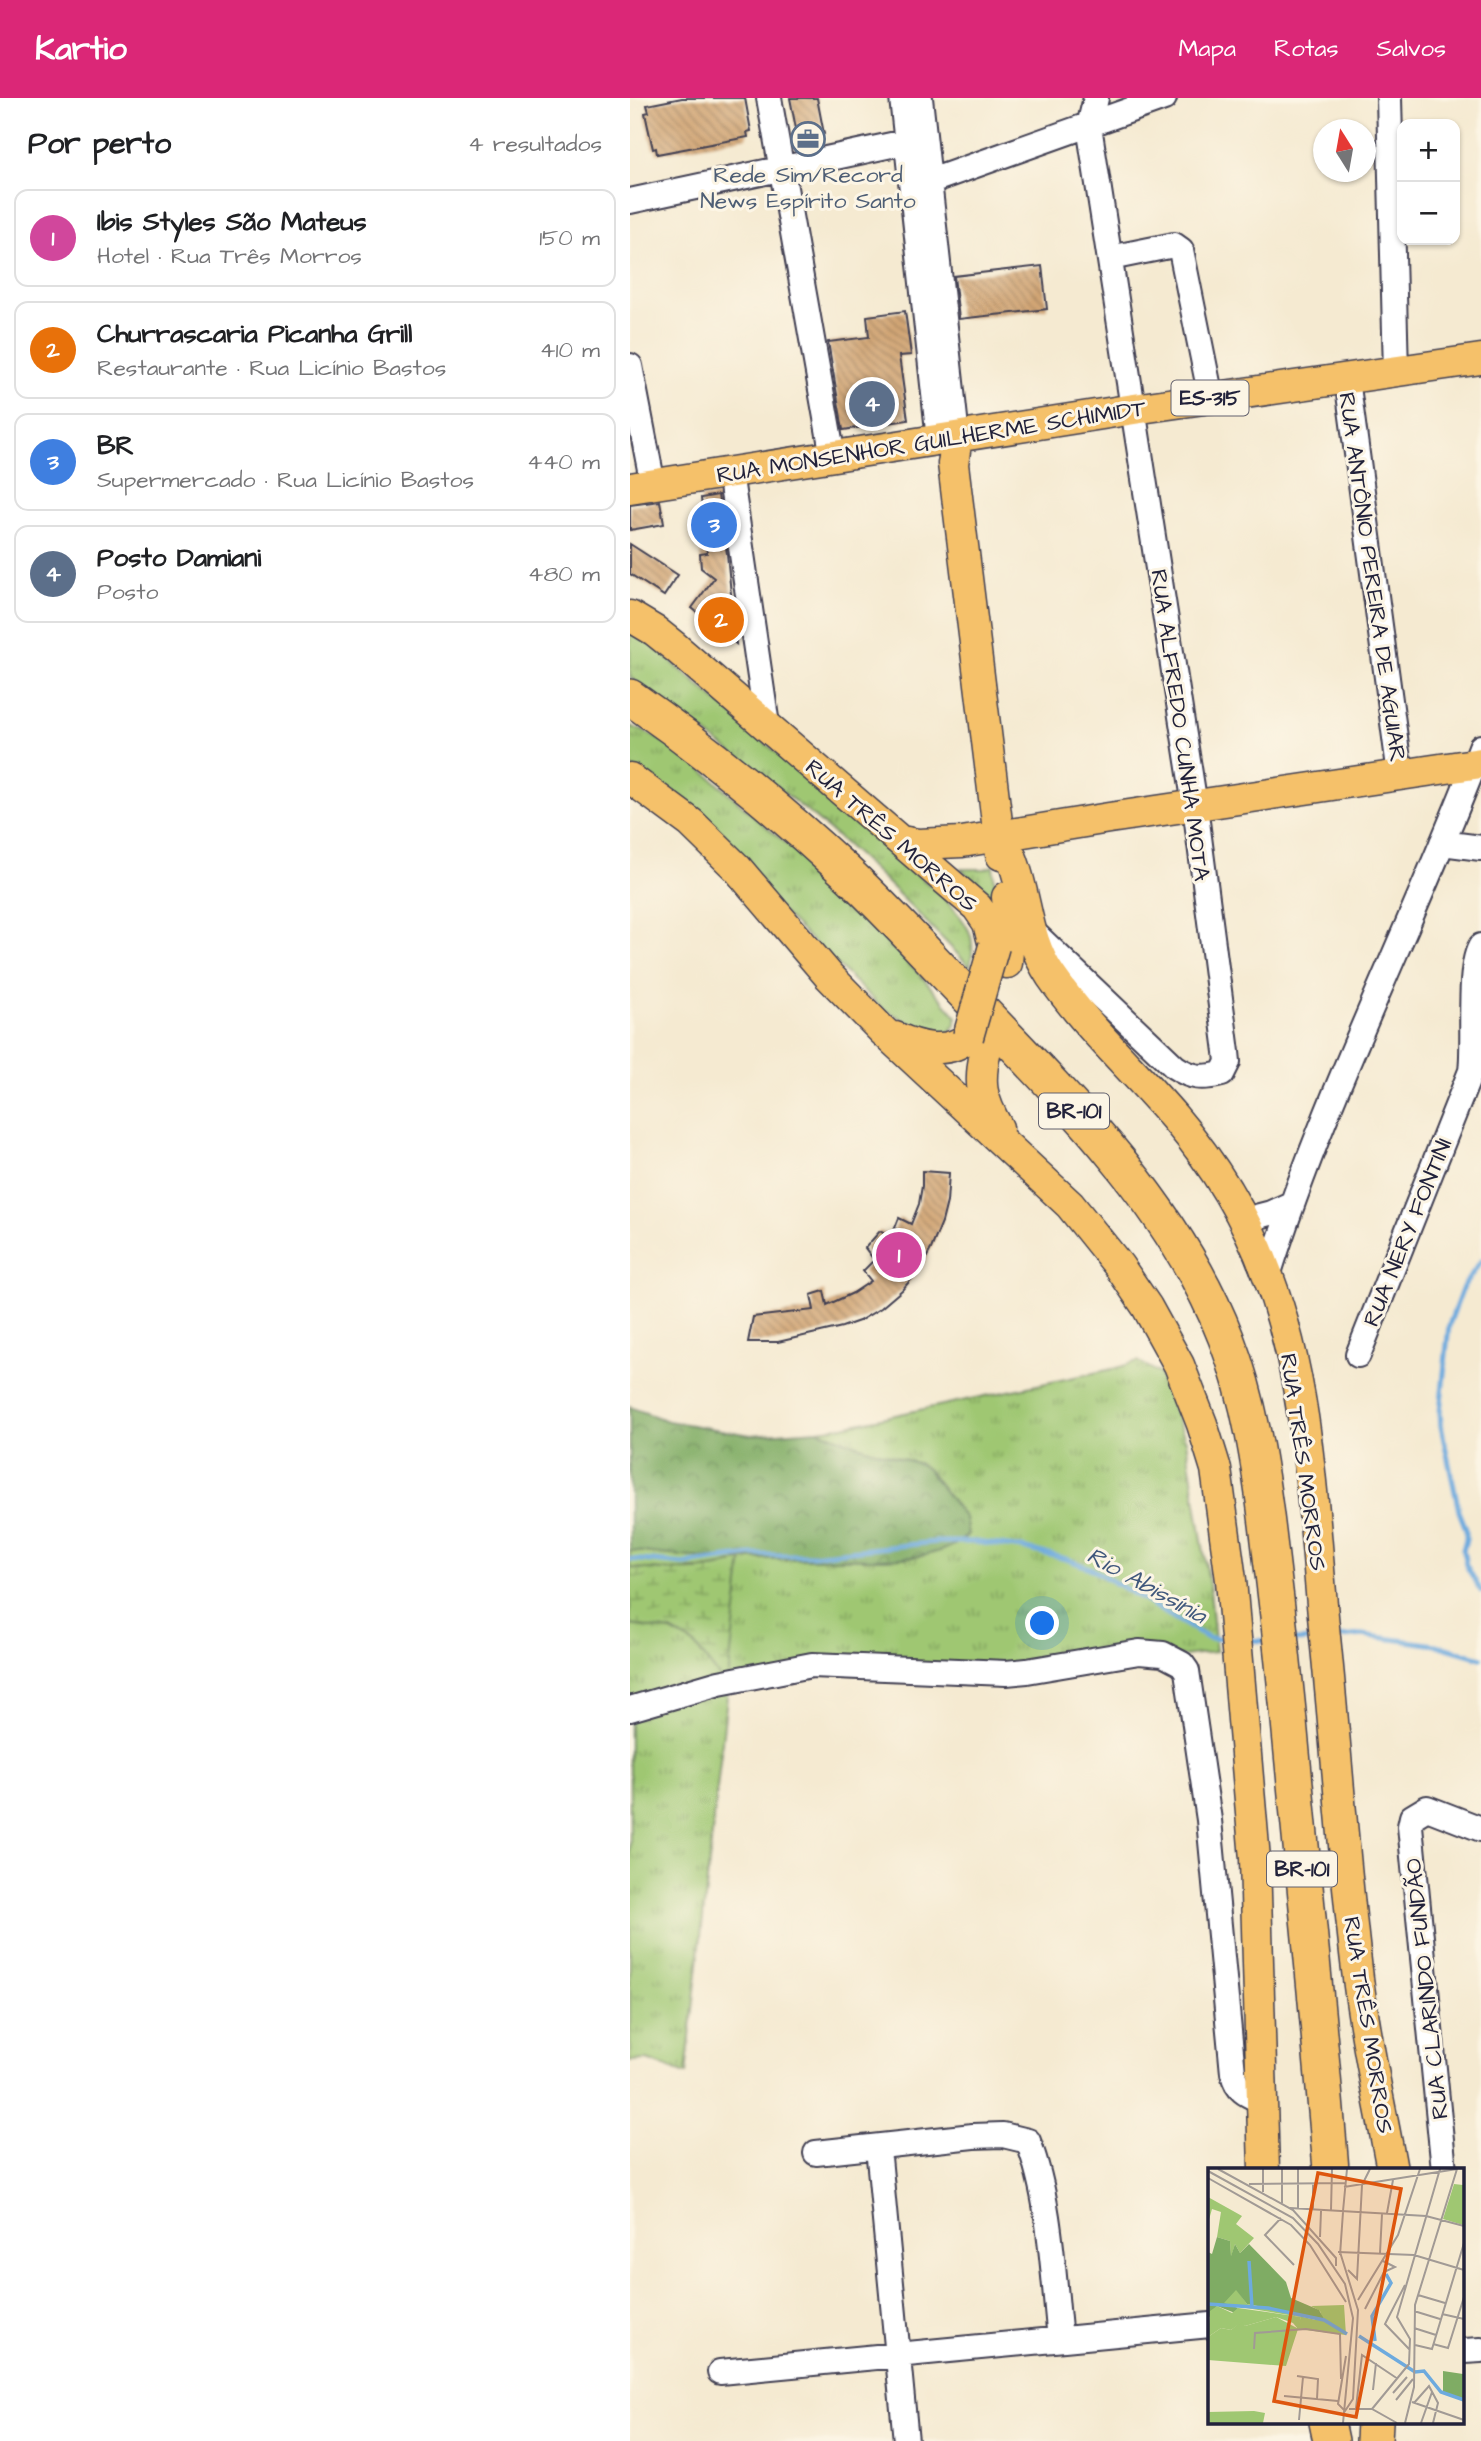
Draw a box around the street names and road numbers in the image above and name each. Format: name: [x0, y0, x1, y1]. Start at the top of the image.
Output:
road number: ES-315: [1172, 380, 1248, 416]
street label: RUA ANTÔNIO PEREIRA DE AGUIAR: [1330, 390, 1414, 764]
street label: RUA MONSENHOR GUILHERME SCHIMIDT: [714, 392, 1149, 492]
street label: RUA ALFREDO CUNHA MOTA: [1142, 567, 1218, 883]
street label: RUA TRÊS MORROS: [798, 752, 985, 920]
road number: BR-101: [1039, 1094, 1109, 1128]
street label: RUA NERY FONTINI: [1356, 1133, 1460, 1331]
street label: RUA TRÊS MORROS: [1272, 1351, 1334, 1573]
road number: BR-101: [1267, 1852, 1337, 1886]
street label: RUA CLARINDO FUNDÃO: [1397, 1857, 1457, 2121]
street label: RUA TRÊS MORROS: [1335, 1915, 1401, 2136]

